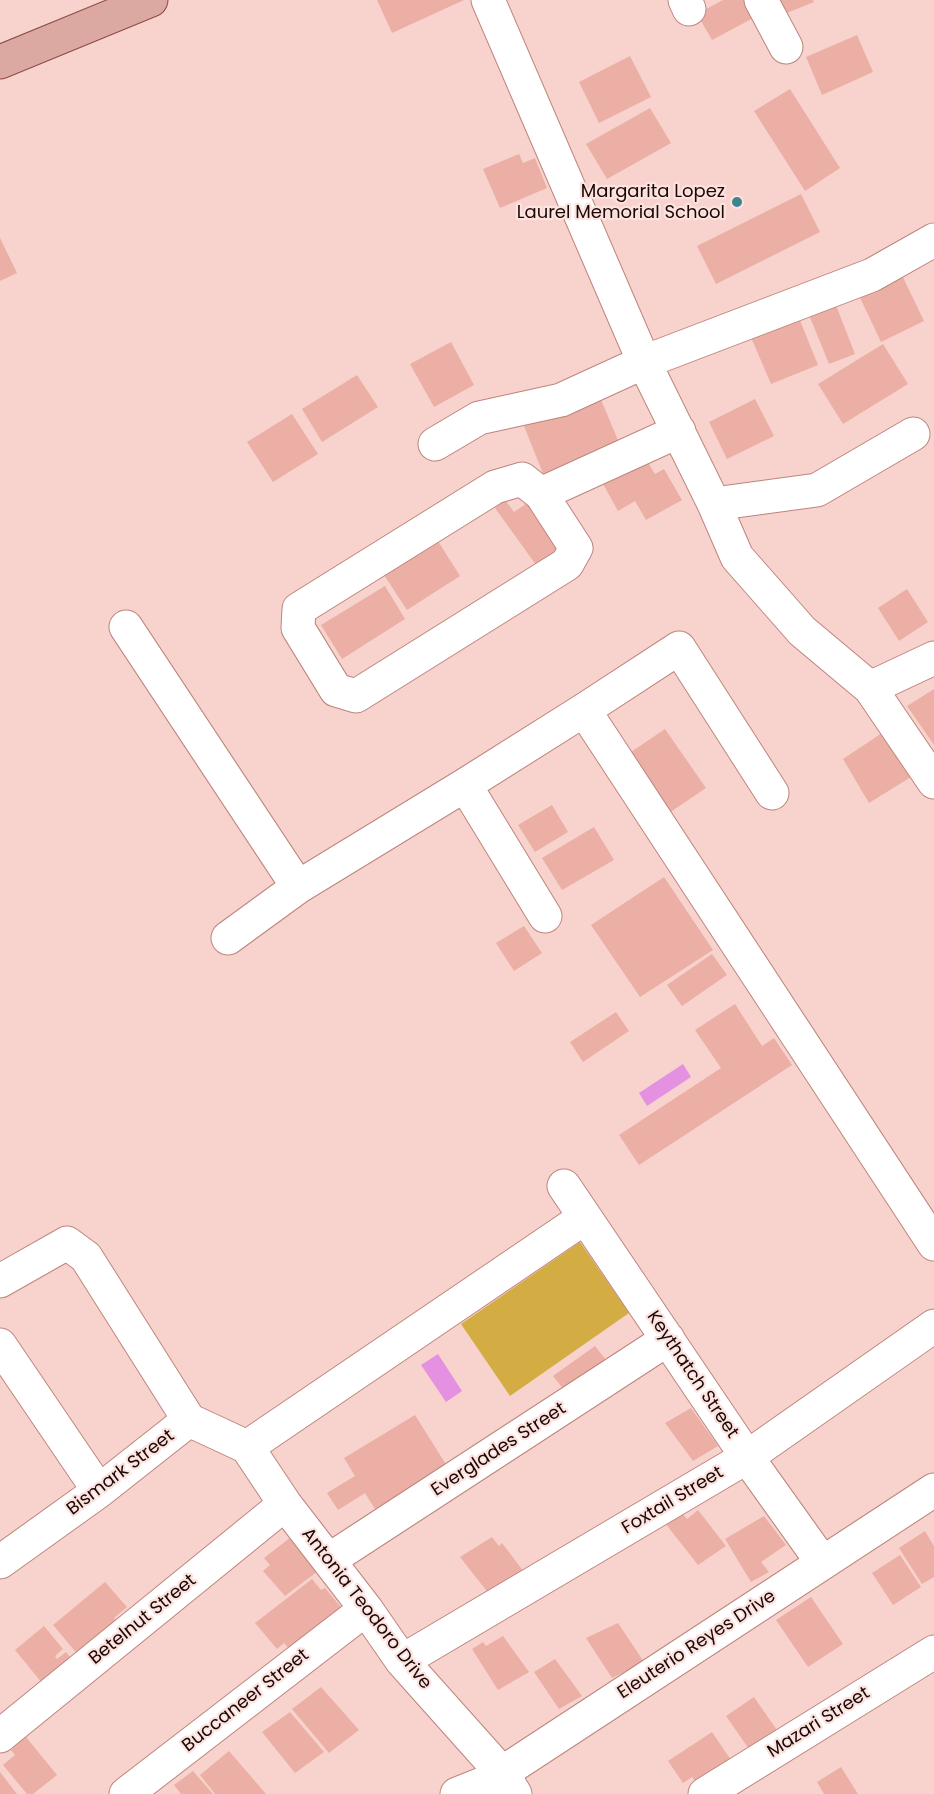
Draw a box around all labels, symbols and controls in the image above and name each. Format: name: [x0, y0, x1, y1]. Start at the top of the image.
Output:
place label: Margarita Lopez Laurel Memorial School: [517, 181, 725, 224]
marker: Margarita Lopez Laurel Memorial School: [730, 195, 744, 209]
street label: Keythatch Street: [641, 1307, 743, 1443]
street label: Everglades Street: [428, 1398, 570, 1502]
street label: Bismark Street: [63, 1426, 179, 1520]
street label: Foxtail Street: [618, 1462, 728, 1540]
street label: Antonia Teodoro Drive: [296, 1524, 436, 1694]
street label: Betelnut Street: [85, 1570, 201, 1670]
street label: Eleuterio Reyes Drive: [614, 1586, 780, 1704]
street label: Buccaneer Street: [178, 1645, 314, 1757]
street label: Mazari Street: [764, 1683, 874, 1763]

